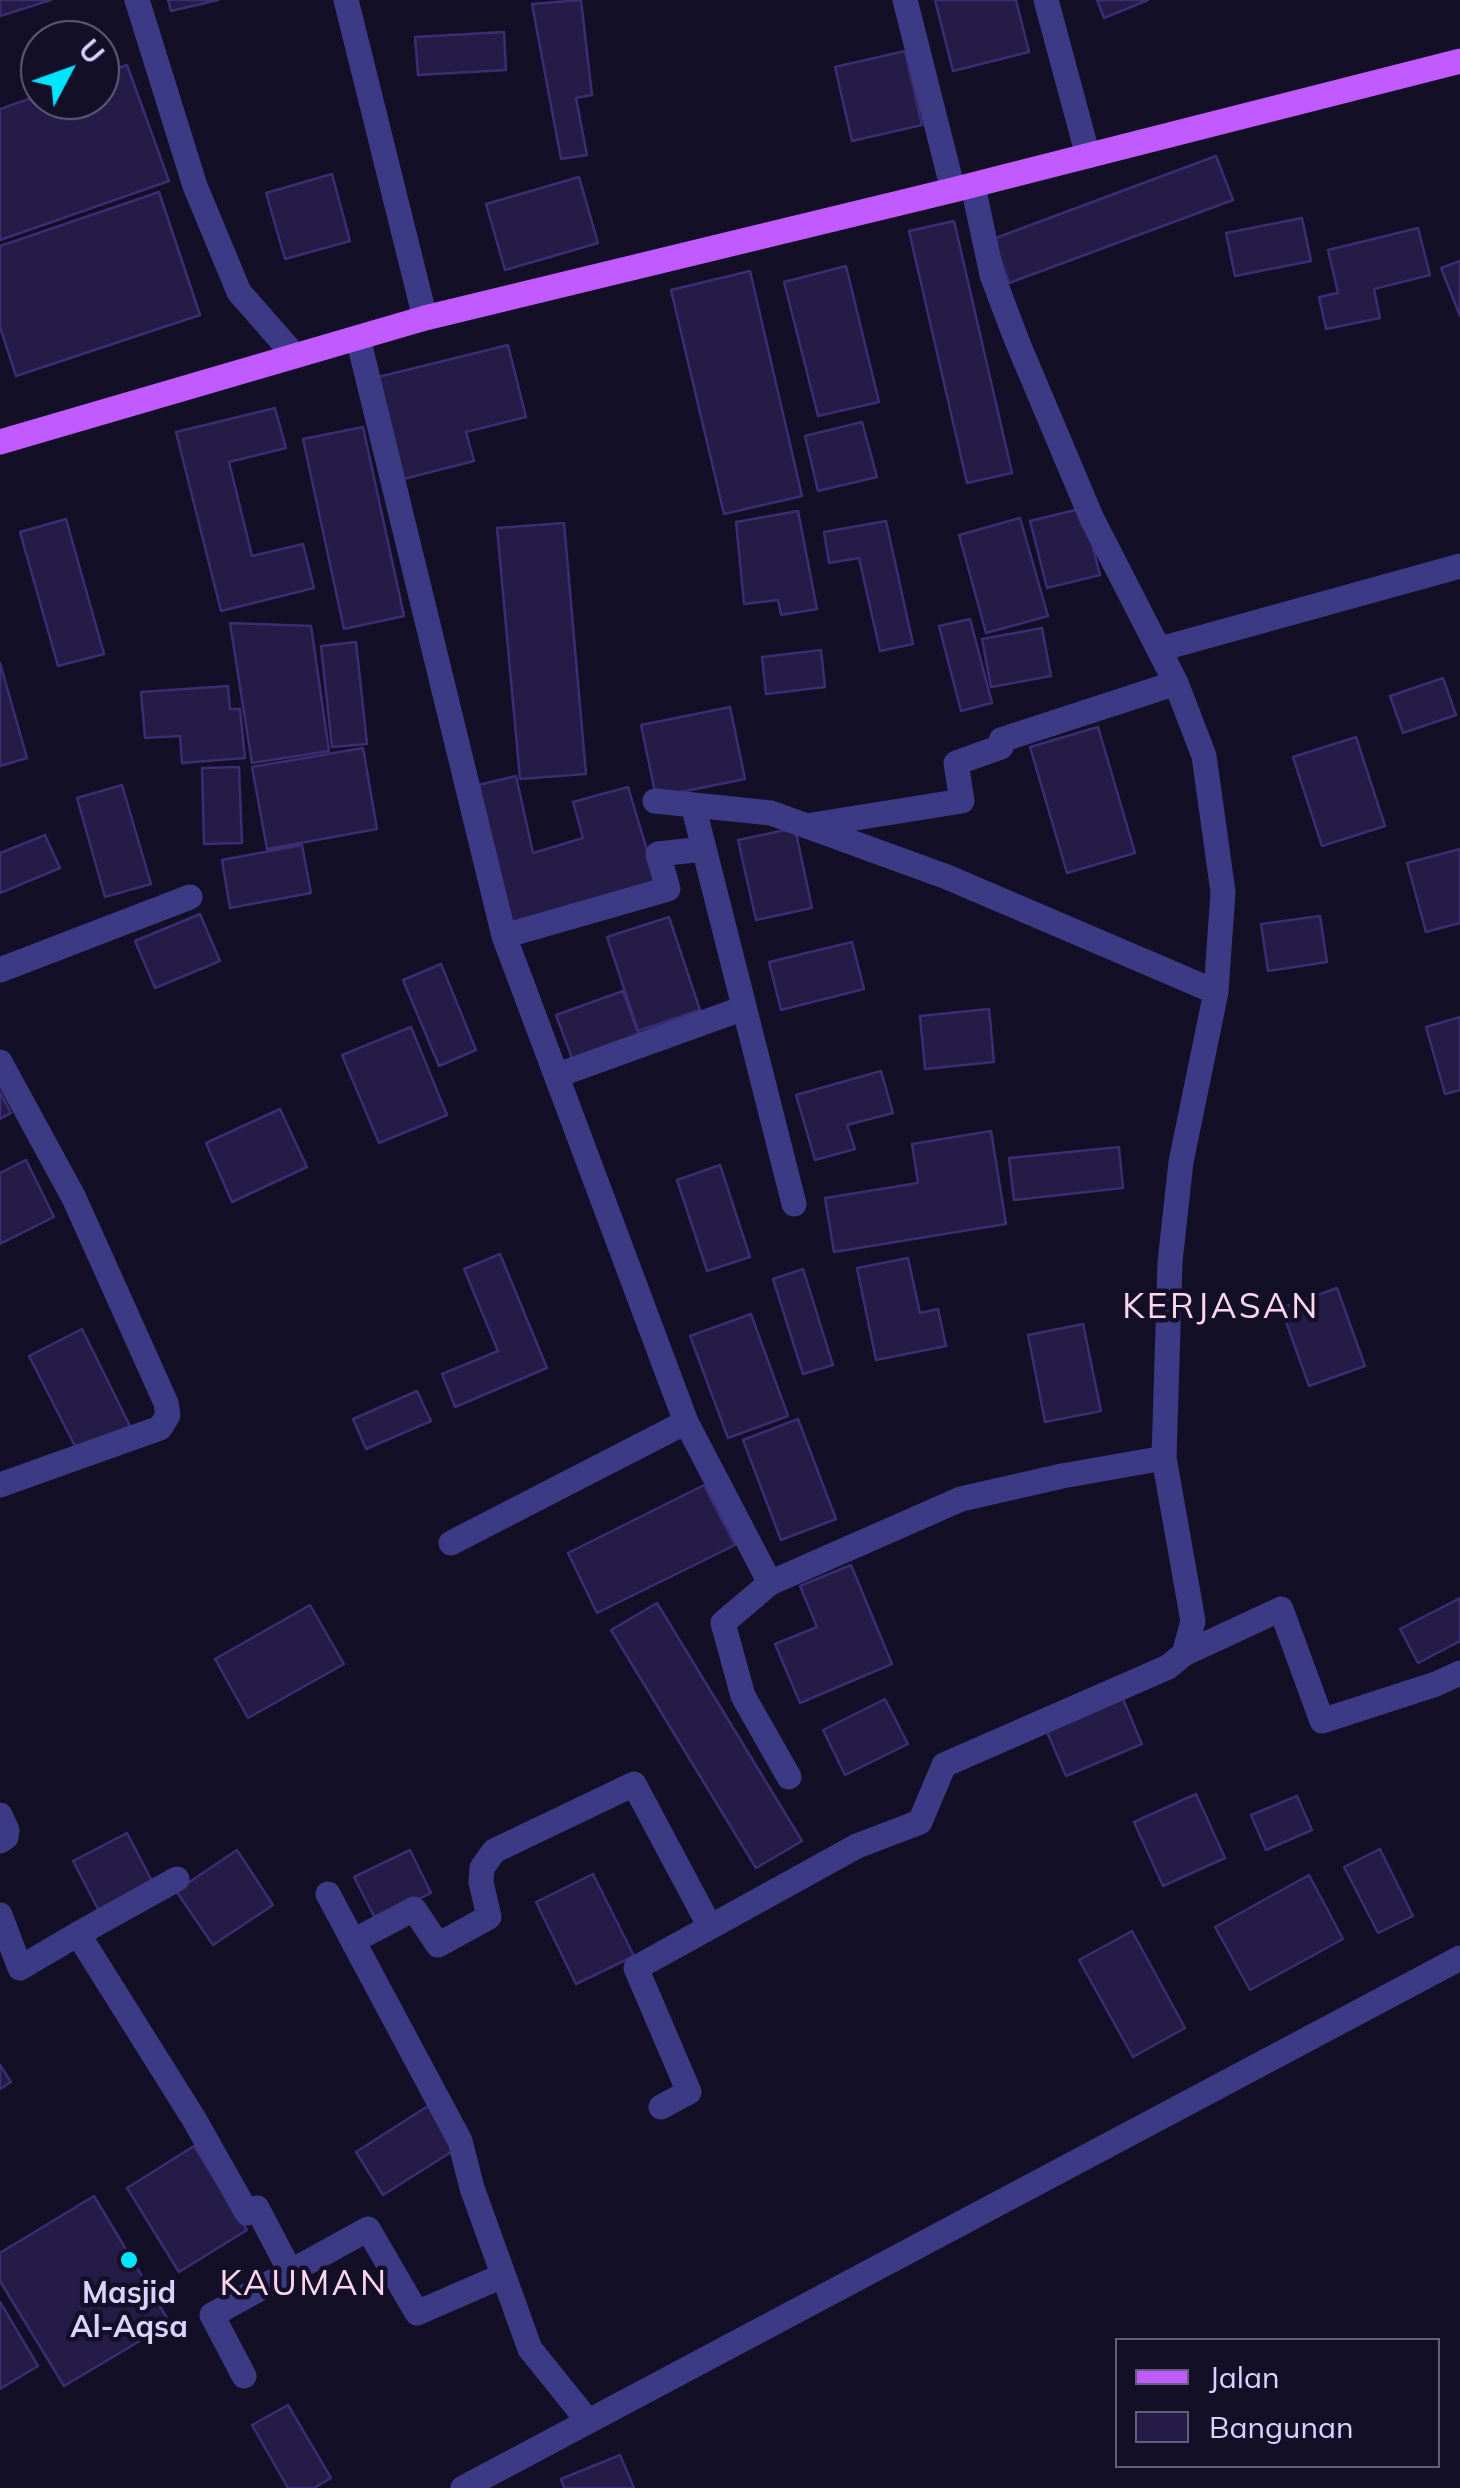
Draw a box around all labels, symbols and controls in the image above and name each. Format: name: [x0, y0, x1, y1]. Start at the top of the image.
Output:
north arrow: [20, 20, 120, 120]
text: U: [71, 32, 112, 71]
district label: KERJASAN: [1122, 1286, 1320, 1328]
marker: Masjid Al-Aqsa: [118, 2249, 140, 2271]
district label: KAUMAN: [219, 2263, 389, 2305]
place label: Masjid Al-Aqsa: [70, 2276, 188, 2346]
legend: [1115, 2338, 1440, 2468]
text: Jalan: [1209, 2358, 1280, 2396]
text: Bangunan: [1209, 2408, 1354, 2446]

